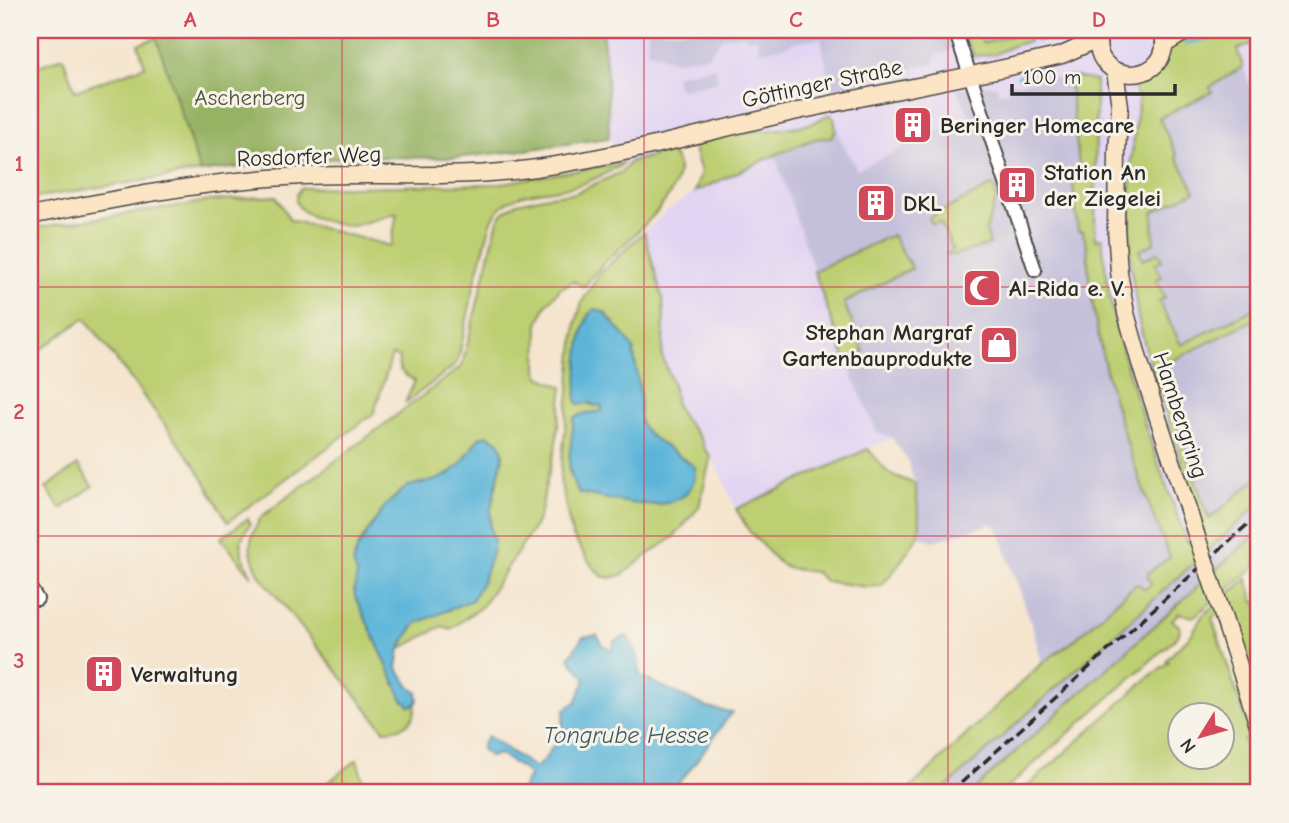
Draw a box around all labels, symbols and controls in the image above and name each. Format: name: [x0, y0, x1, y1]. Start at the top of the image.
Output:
text: A: [184, 6, 197, 33]
text: B: [486, 6, 500, 33]
text: C: [789, 6, 803, 33]
text: D: [1092, 6, 1106, 33]
scale bar: [1012, 52, 1175, 96]
street label: Göttinger Straße: [739, 53, 905, 114]
text: 100 m: [1023, 65, 1081, 89]
park label: Ascherberg: [194, 84, 306, 111]
building icon: Beringer Homecare: [892, 104, 934, 146]
place label: Beringer Homecare: [940, 112, 1134, 139]
street label: Rosdorfer Weg: [236, 140, 382, 173]
text: 1: [14, 150, 24, 177]
place label: Station An der Ziegelei: [1044, 159, 1161, 212]
building icon: Station An der Ziegelei: [996, 164, 1038, 206]
building icon: DKL: [855, 182, 897, 224]
place label: DKL: [903, 190, 942, 217]
mosque icon: Al-Rida e. V.: [961, 267, 1003, 309]
place label: Al-Rida e. V.: [1009, 275, 1125, 302]
place label: Stephan Margraf Gartenbauprodukte: [782, 319, 974, 372]
shop icon: Stephan Margraf Gartenbauprodukte: [978, 324, 1020, 366]
street label: Hambergring: [1147, 349, 1214, 482]
text: 2: [13, 398, 25, 425]
text: 3: [13, 647, 25, 674]
building icon: Verwaltung: [83, 653, 125, 695]
place label: Verwaltung: [131, 661, 238, 688]
north arrow: [1166, 700, 1236, 770]
water label: Tongrube Hesse: [543, 721, 709, 749]
text: N: [1176, 734, 1201, 757]

